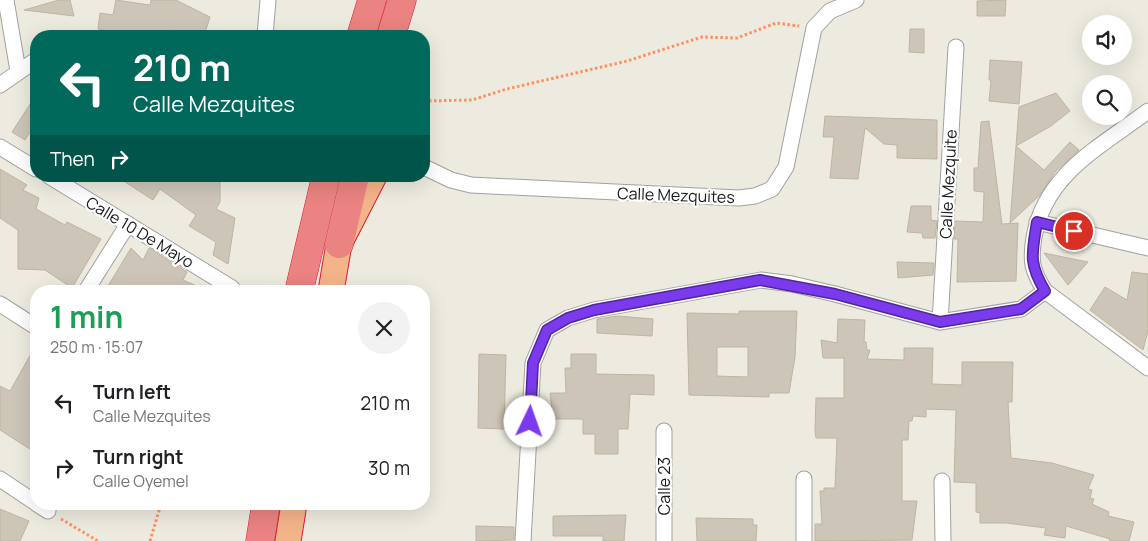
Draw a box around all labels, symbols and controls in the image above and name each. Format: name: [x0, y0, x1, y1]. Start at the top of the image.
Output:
map controls: [1082, 15, 1132, 125]
button: sound: [1082, 15, 1132, 65]
text: 210 m: [133, 44, 231, 92]
icon: left: [50, 50, 115, 115]
button: search: [1082, 75, 1132, 125]
text: Calle Mezquites: [133, 89, 295, 119]
street label: Calle Mezquite: [934, 129, 962, 239]
icon: right: [105, 145, 133, 173]
text: Then: [50, 146, 95, 172]
street label: Calle Mezquites: [617, 182, 735, 208]
street label: Calle 10 De Mayo: [82, 191, 198, 273]
pin: [1053, 210, 1095, 252]
icon: arrive: [1060, 217, 1088, 245]
text: 1 min: [50, 296, 123, 337]
button: close: [358, 302, 410, 354]
text: 250 m · 15:07: [50, 336, 143, 358]
text: Turn left: [93, 379, 171, 405]
icon: left: [50, 389, 78, 417]
text: 210 m: [360, 390, 410, 416]
position arrow: [503, 395, 555, 447]
text: Calle Mezquites: [93, 405, 211, 427]
text: Turn right: [93, 444, 183, 470]
icon: right: [50, 454, 78, 482]
text: 30 m: [368, 455, 410, 481]
street label: Calle 23: [653, 457, 675, 515]
text: Calle Oyemel: [93, 470, 189, 492]

